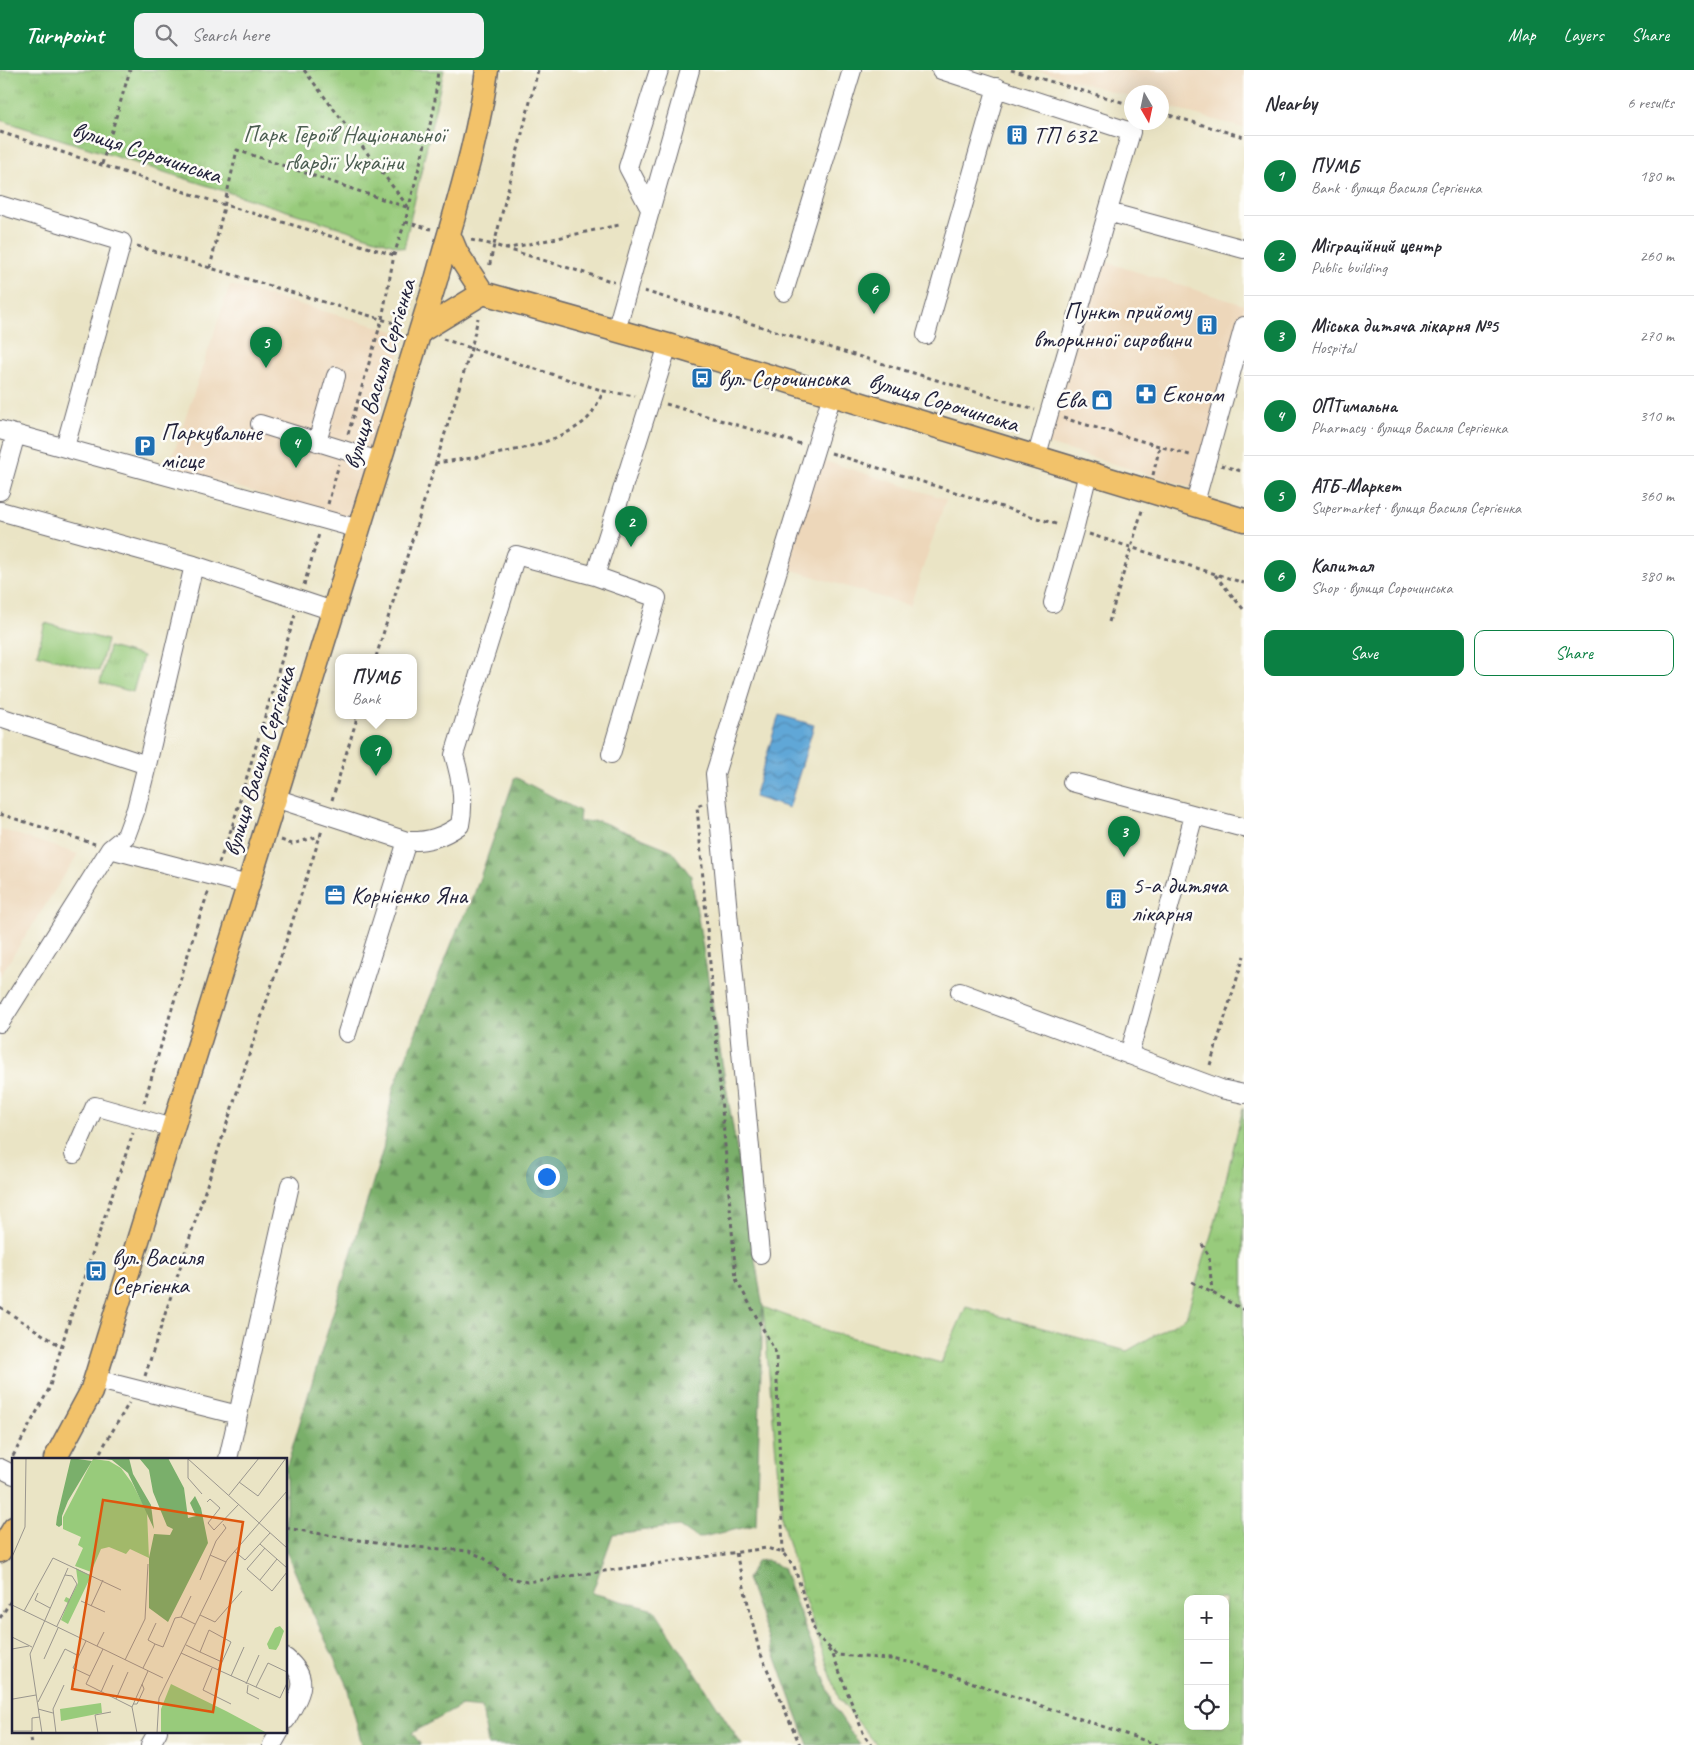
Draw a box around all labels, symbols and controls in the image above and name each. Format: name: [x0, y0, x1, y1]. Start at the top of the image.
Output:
search box: [134, 13, 484, 58]
text: Turnpoint: [25, 20, 104, 50]
icon: search: [152, 21, 180, 49]
text: Search here: [192, 23, 269, 47]
text: Map: [1508, 24, 1536, 46]
text: Layers: [1564, 24, 1603, 46]
text: Share: [1631, 24, 1669, 46]
north arrow: [1124, 85, 1169, 130]
text: Nearby: [1264, 90, 1317, 116]
text: 6 results: [1627, 93, 1674, 113]
street label: вулиця Сорочинська: [69, 114, 227, 191]
park label: Парк Героїв Національної гвардії України: [243, 119, 450, 177]
place label: ТП 632: [1033, 120, 1099, 150]
building icon: ТП 632: [1005, 123, 1029, 147]
text: ПУМБ: [1311, 154, 1359, 178]
text: 1: [1276, 166, 1284, 186]
text: 180 m: [1640, 166, 1674, 186]
text: Bank · вулиця Василя Сергієнка: [1311, 178, 1481, 198]
text: Міграційний центр: [1311, 234, 1441, 258]
text: 2: [1276, 246, 1284, 266]
text: 260 m: [1640, 246, 1674, 266]
text: Public building: [1311, 258, 1387, 278]
pin: 6: [858, 273, 890, 314]
street label: вулиця Василя Сергієнка: [336, 274, 423, 473]
place label: Пункт прийому вторинної сировини: [1033, 296, 1193, 354]
building icon: Пункт прийому вторинної сировини: [1195, 313, 1219, 337]
text: Міська дитяча лікарня №5: [1311, 314, 1498, 338]
text: 3: [1276, 326, 1284, 346]
text: 270 m: [1640, 326, 1674, 346]
pin: 5: [250, 327, 282, 368]
text: Hospital: [1311, 338, 1355, 358]
place label: вул. Сорочинська: [718, 363, 851, 393]
street label: вулиця Сорочинська: [865, 365, 1024, 439]
bus stop icon: вул. Сорочинська: [690, 366, 714, 390]
place label: Економ: [1162, 379, 1225, 409]
pharmacy icon: Економ: [1134, 382, 1158, 406]
place label: Ева: [1055, 385, 1088, 415]
shop icon: Ева: [1090, 388, 1114, 412]
text: ОПТимальна: [1311, 394, 1397, 418]
text: 4: [1276, 406, 1284, 426]
text: 310 m: [1640, 406, 1674, 426]
place label: Паркувальне місце: [161, 417, 264, 475]
text: Pharmacy · вулиця Василя Сергієнка: [1311, 418, 1507, 438]
pin: 4: [280, 427, 312, 468]
parking icon: Паркувальне місце: [133, 434, 157, 458]
text: АТБ-Маркет: [1311, 474, 1401, 498]
text: 5: [1277, 486, 1283, 506]
text: 360 m: [1640, 486, 1674, 506]
text: Supermarket · вулиця Василя Сергієнка: [1311, 498, 1521, 518]
pin: 2: [615, 506, 647, 547]
text: Капитал: [1311, 554, 1373, 578]
text: 6: [1276, 566, 1284, 586]
text: 380 m: [1640, 566, 1674, 586]
text: Shop · вулиця Сорочинська: [1311, 578, 1452, 598]
button: Save: [1264, 630, 1464, 676]
button: Share: [1474, 630, 1674, 676]
popup: [335, 654, 417, 719]
street label: вулиця Василя Сергієнка: [216, 661, 303, 860]
text: ПУМБ: [352, 665, 400, 689]
text: Bank: [352, 689, 380, 709]
pin: 1: [360, 735, 392, 776]
pin: 3: [1108, 816, 1140, 857]
place label: 5-а дитяча лікарня: [1132, 870, 1229, 928]
place label: Корнієнко Яна: [351, 880, 468, 910]
office icon: Корнієнко Яна: [323, 883, 347, 907]
building icon: 5-а дитяча лікарня: [1104, 887, 1128, 911]
your location: [534, 1164, 560, 1190]
place label: вул. Василя Сергієнка: [112, 1242, 204, 1300]
bus stop icon: вул. Василя Сергієнка: [84, 1259, 108, 1283]
inset map: [12, 1458, 288, 1732]
map controls: [1184, 1595, 1229, 1730]
button: +: [1184, 1595, 1229, 1640]
button: −: [1184, 1640, 1229, 1685]
button: locate: [1184, 1685, 1229, 1730]

